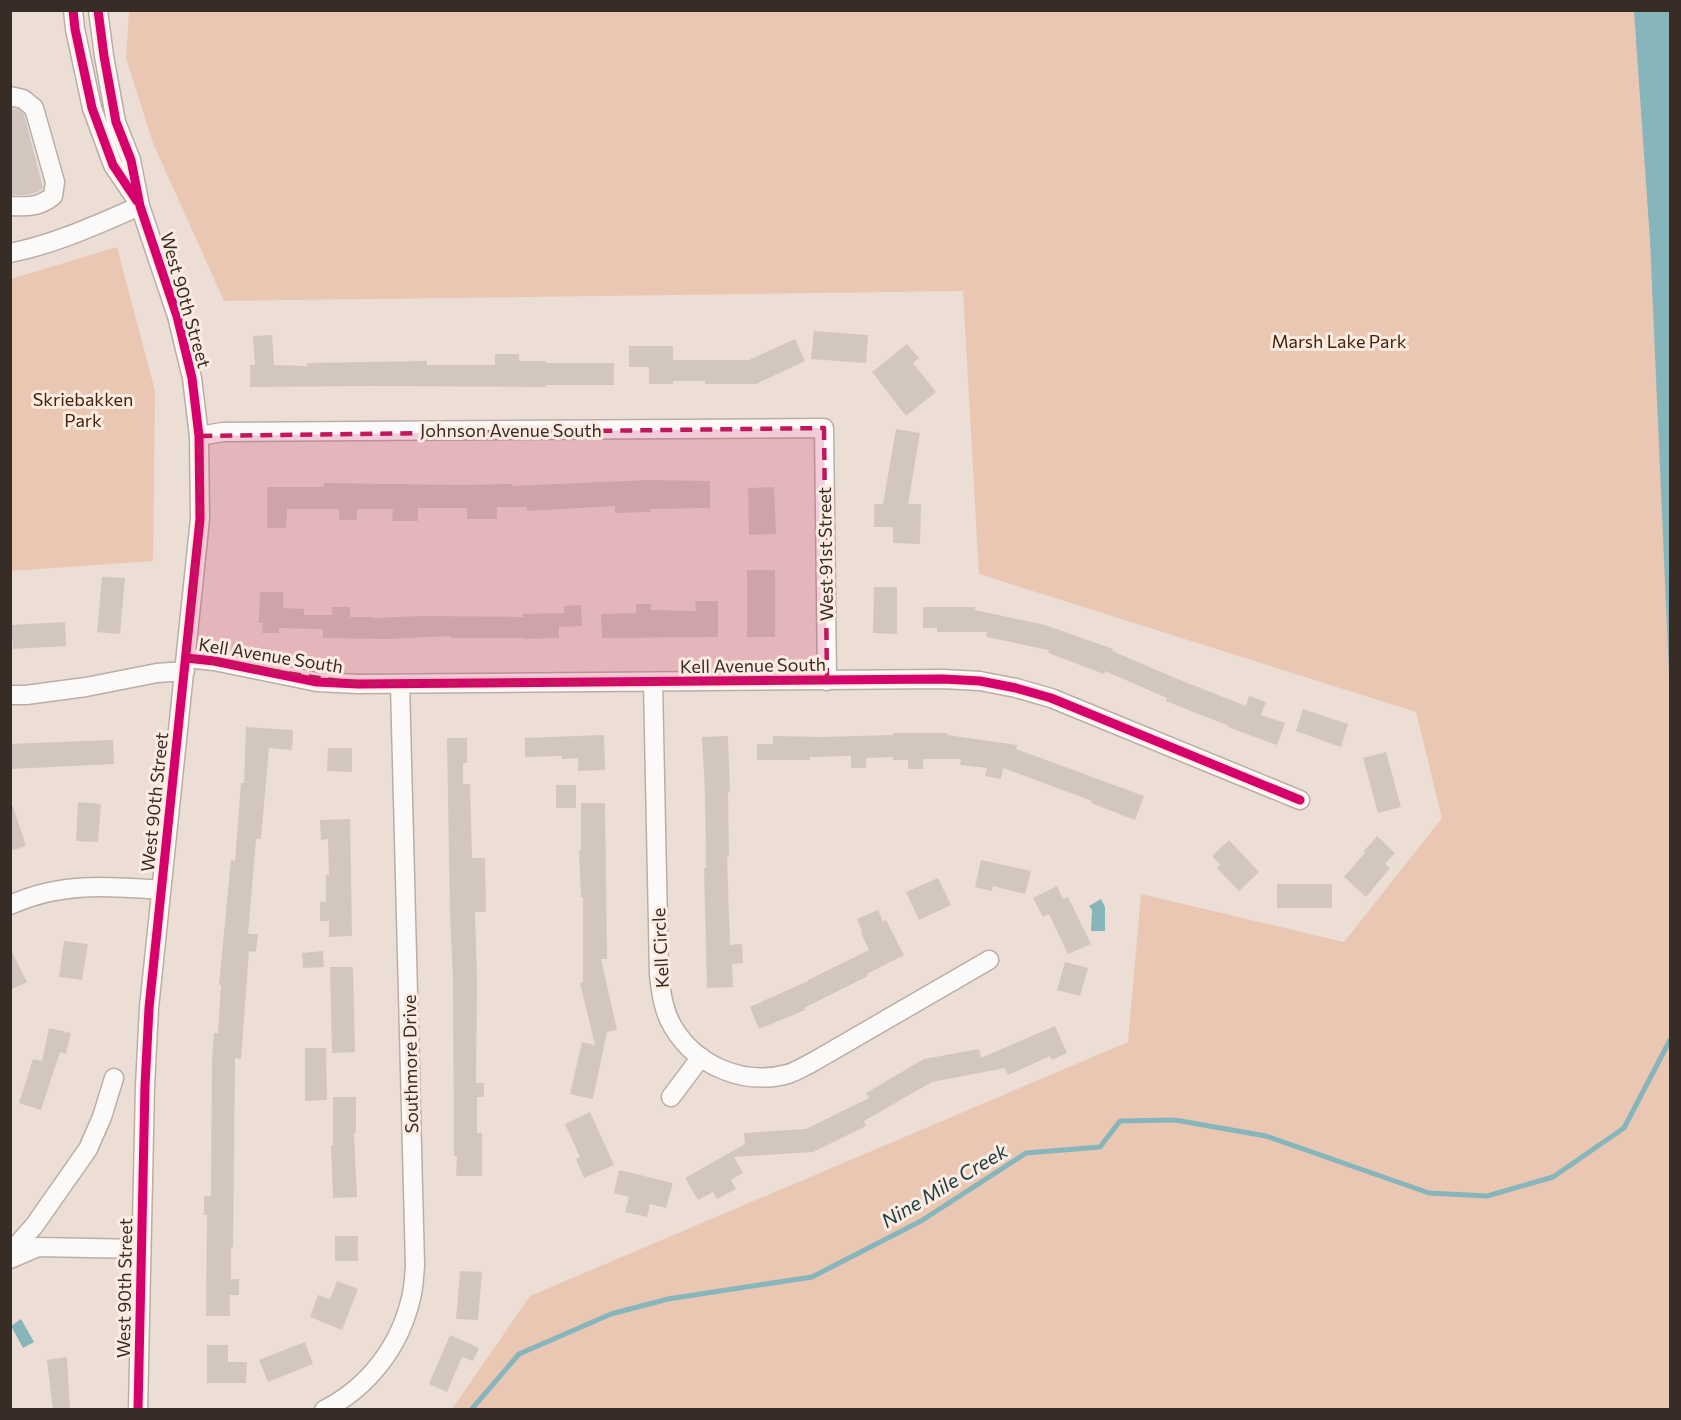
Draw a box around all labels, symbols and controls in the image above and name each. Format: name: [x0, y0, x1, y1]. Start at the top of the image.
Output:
street label: West 90th Street: [156, 230, 216, 370]
park label: Marsh Lake Park: [1272, 330, 1407, 352]
park label: Skriebakken Park: [33, 388, 133, 431]
street label: Johnson Avenue South: [420, 419, 602, 441]
street label: West 91st Street: [813, 487, 837, 621]
street label: Kell Avenue South: [197, 633, 345, 677]
street label: Kell Avenue South: [680, 653, 826, 677]
street label: West 90th Street: [136, 731, 172, 873]
street label: Kell Circle: [647, 907, 673, 989]
street label: Southmore Drive: [398, 994, 422, 1134]
water label: Nine Mile Creek: [876, 1137, 1012, 1232]
street label: West 90th Street: [112, 1218, 136, 1358]

